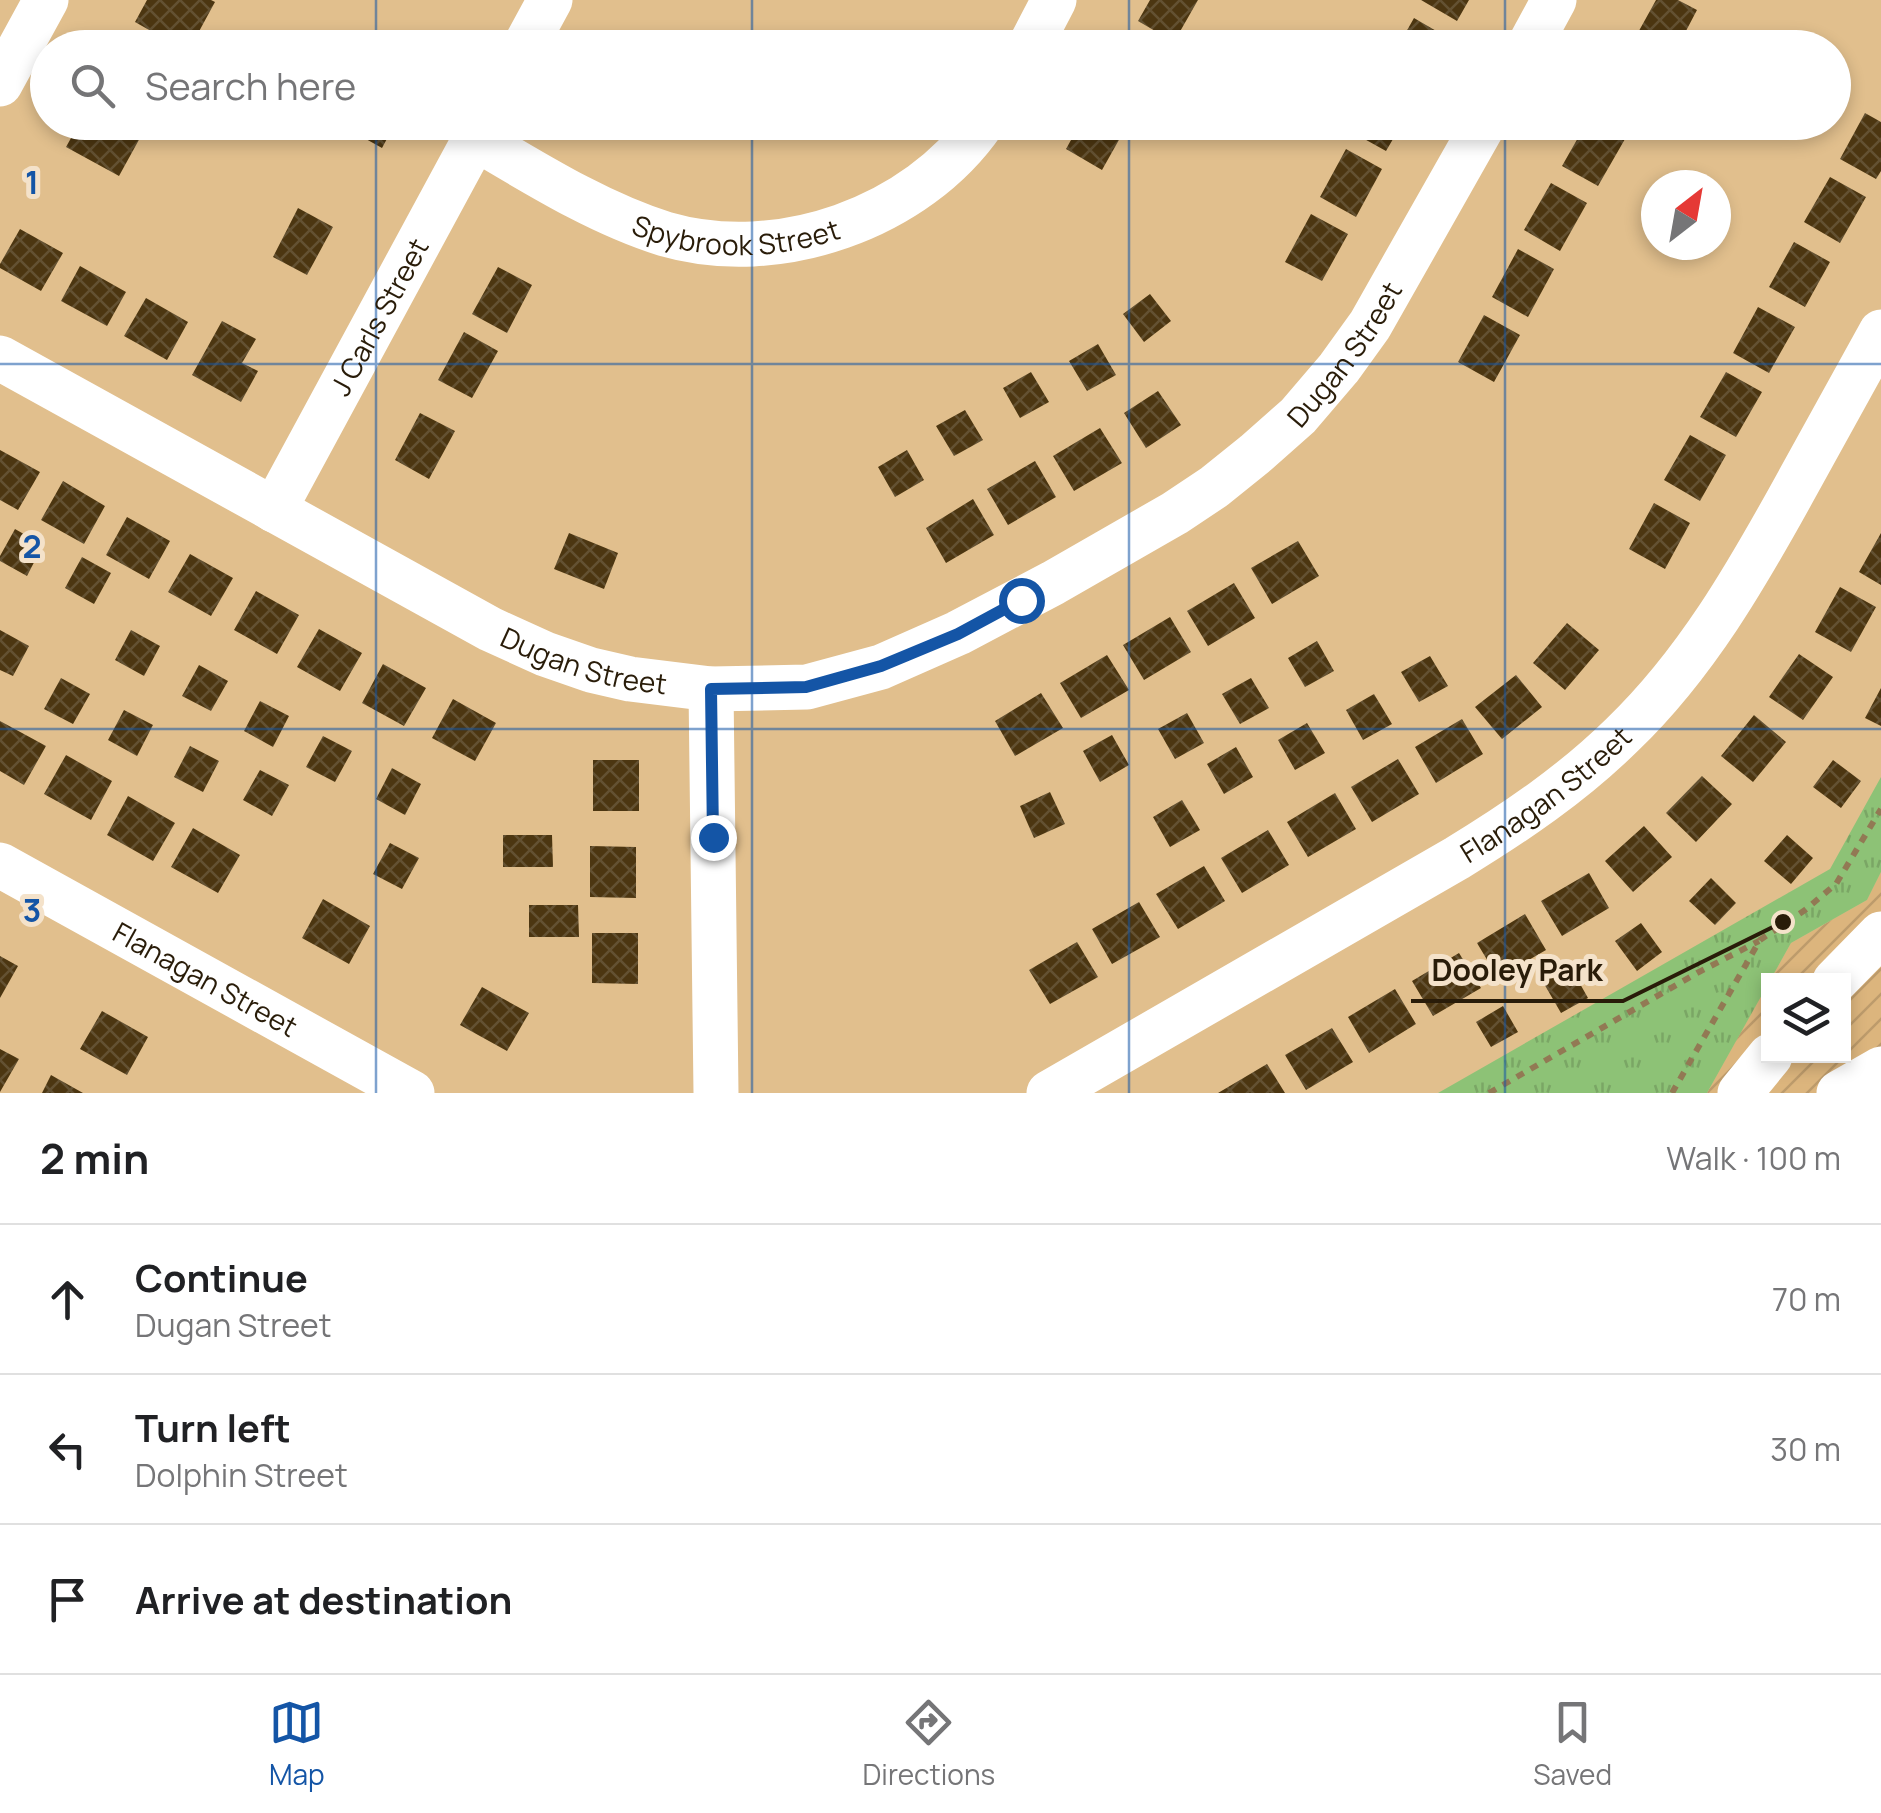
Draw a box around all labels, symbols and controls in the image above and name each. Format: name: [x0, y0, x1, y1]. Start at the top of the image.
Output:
search box: [30, 30, 1851, 140]
icon: search: [65, 58, 120, 113]
text: Search here: [145, 59, 356, 111]
text: 1: [25, 160, 39, 204]
north arrow: [1641, 170, 1731, 260]
street label: Spybrook Street: [627, 205, 844, 263]
street label: J Carls Street: [321, 231, 437, 402]
street label: Dugan Street: [1278, 274, 1410, 435]
text: 2: [22, 524, 42, 568]
route start: [999, 578, 1045, 624]
street label: Dugan Street: [495, 617, 669, 702]
street label: Flanagan Street: [1453, 718, 1639, 871]
route end: [691, 815, 737, 861]
text: 3: [23, 888, 41, 932]
street label: Flanagan Street: [107, 913, 305, 1045]
callout: Dooley Park: [1411, 941, 1623, 1001]
text: Dooley Park: [1431, 949, 1603, 990]
map controls: [1761, 973, 1851, 1063]
button: layers: [1761, 973, 1851, 1063]
text: 2 min: [40, 1129, 149, 1187]
text: Walk · 100 m: [1666, 1136, 1841, 1180]
text: Continue: [135, 1251, 308, 1303]
icon: ahead: [40, 1272, 95, 1327]
text: 70 m: [1772, 1277, 1841, 1321]
text: Dugan Street: [135, 1303, 332, 1347]
text: Turn left: [135, 1401, 291, 1453]
icon: left: [40, 1422, 95, 1477]
text: 30 m: [1770, 1427, 1841, 1471]
text: Dolphin Street: [135, 1453, 348, 1497]
icon: arrive: [40, 1572, 95, 1627]
text: Arrive at destination: [135, 1573, 512, 1625]
tab: Map: [269, 1695, 325, 1793]
tab: Directions: [863, 1695, 995, 1793]
tab: Saved: [1533, 1695, 1612, 1793]

